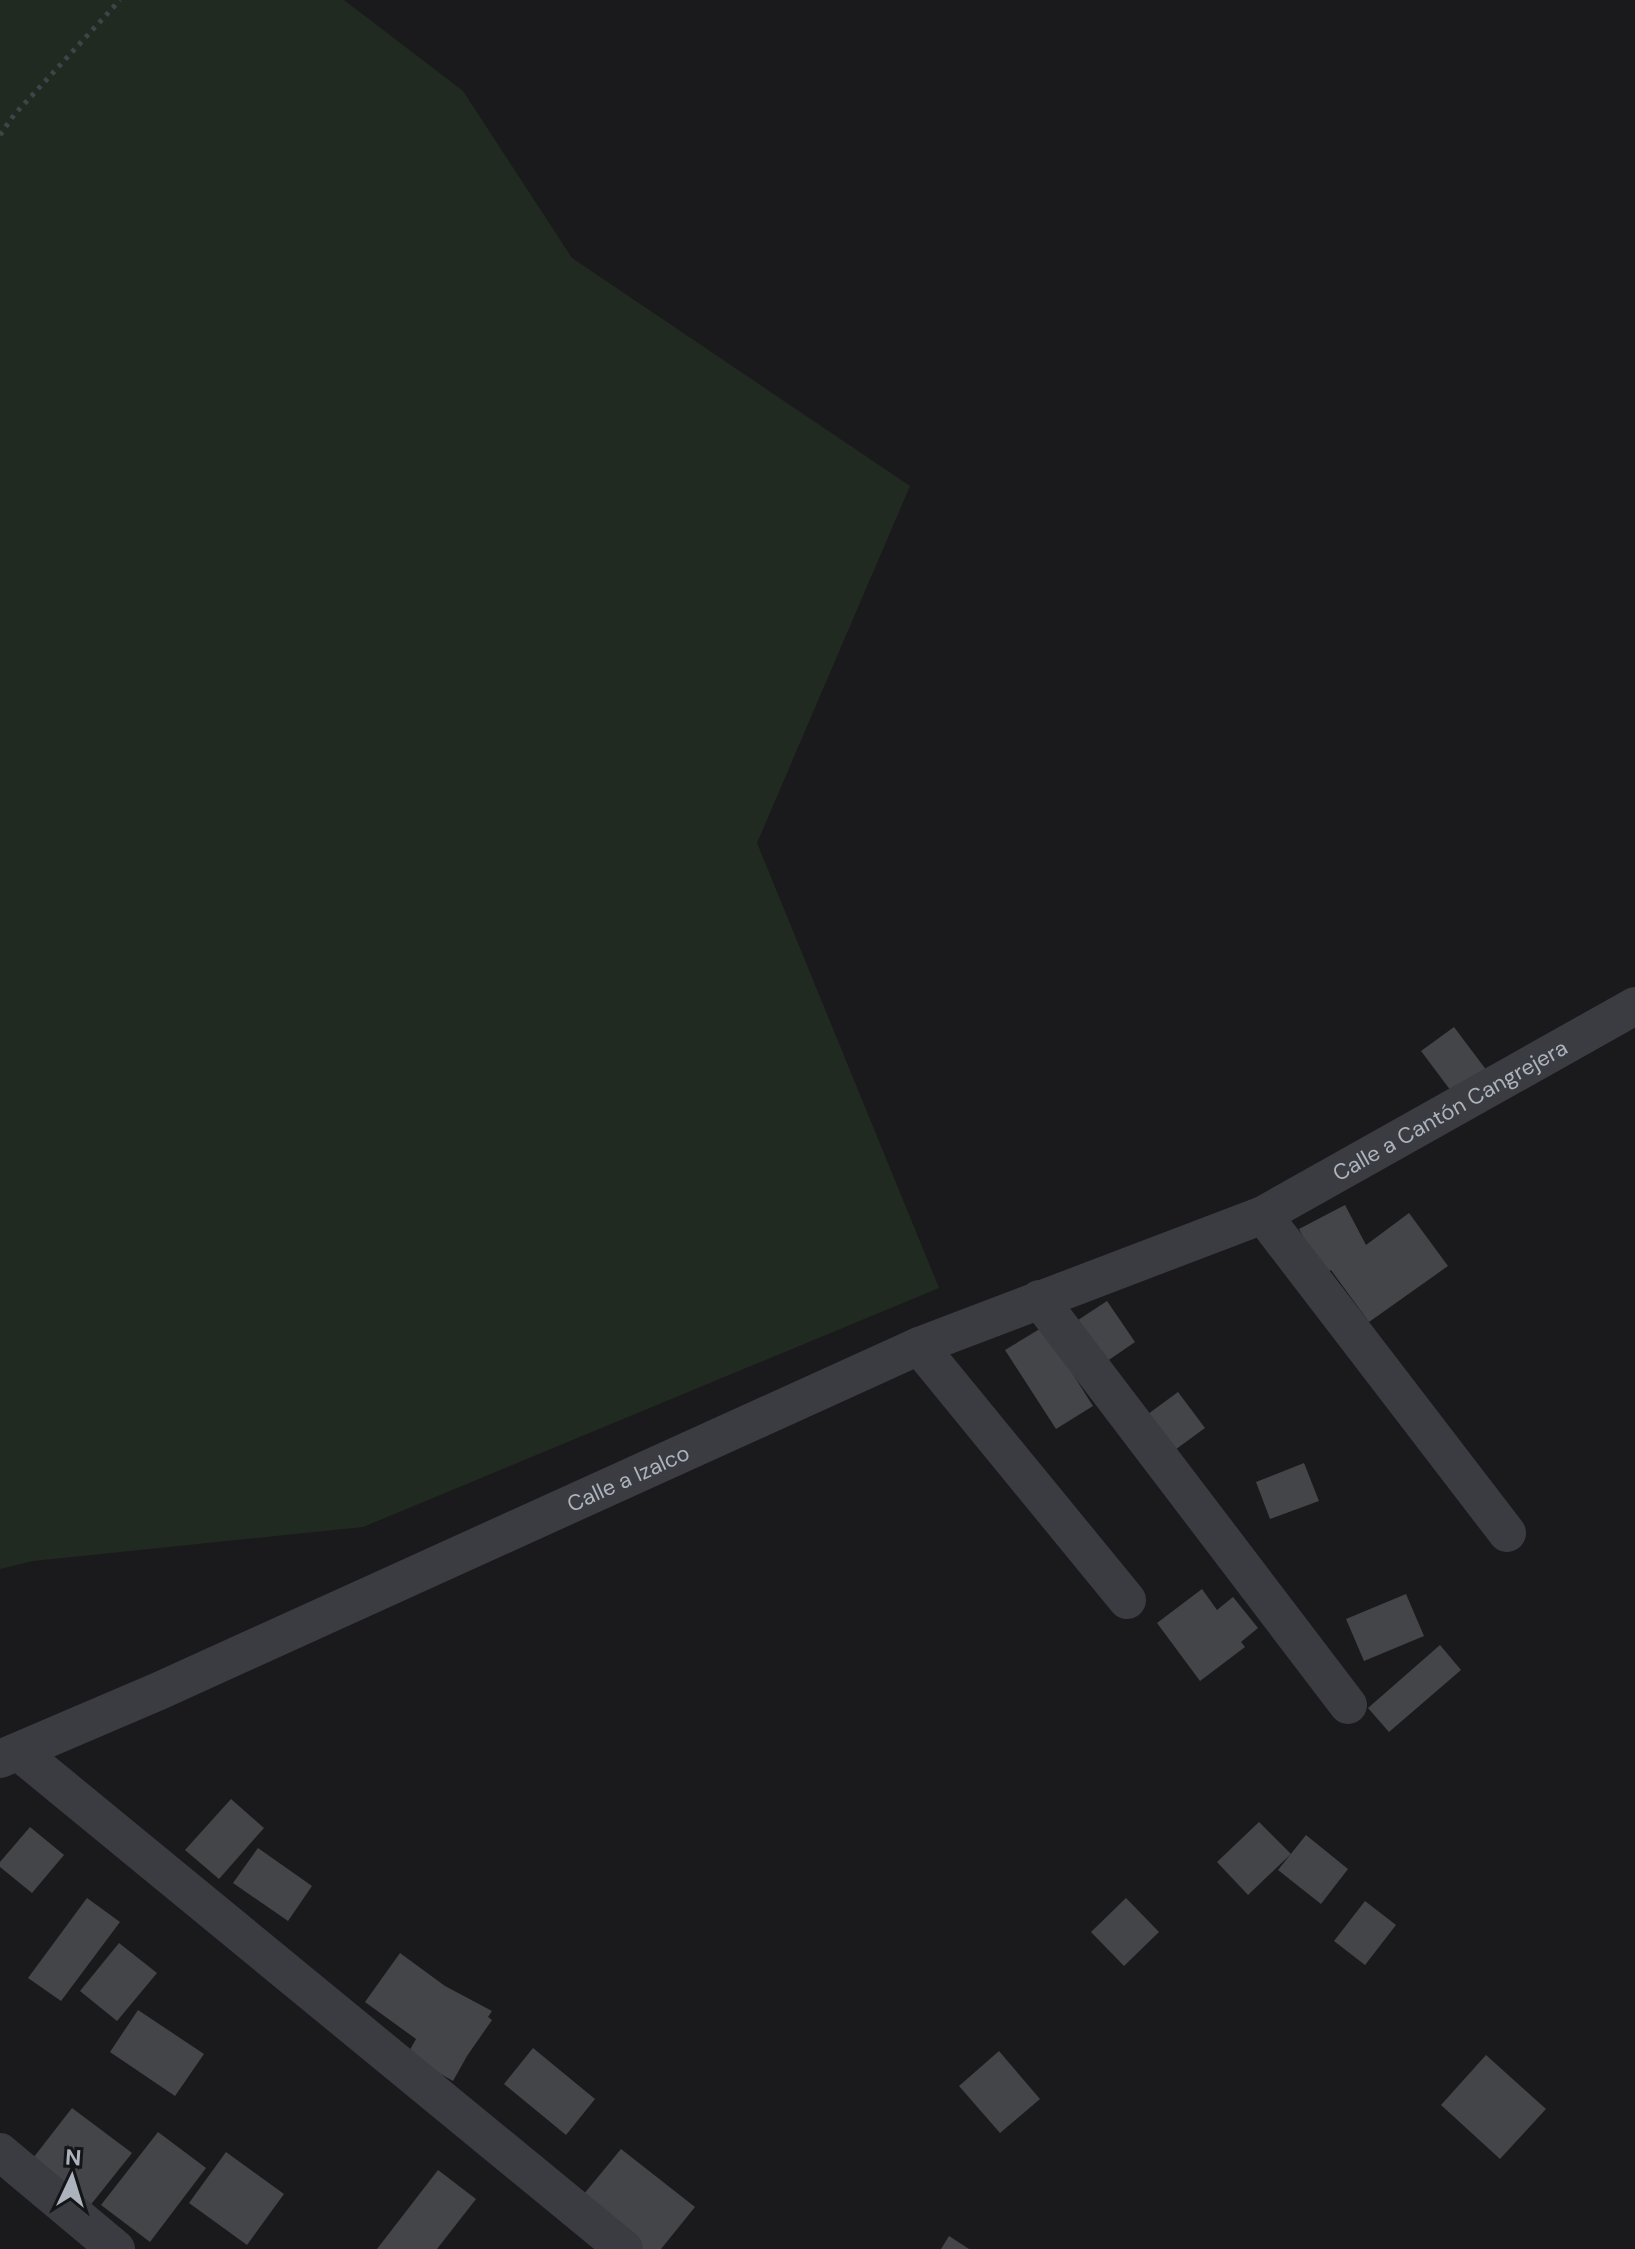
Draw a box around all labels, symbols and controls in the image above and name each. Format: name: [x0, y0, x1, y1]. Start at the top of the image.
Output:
street label: Calle a Cantón Cangrejera: [1327, 1033, 1572, 1188]
street label: Calle a Izalco: [562, 1438, 694, 1518]
north arrow: [32, 2137, 112, 2217]
text: N: [64, 2143, 82, 2173]

